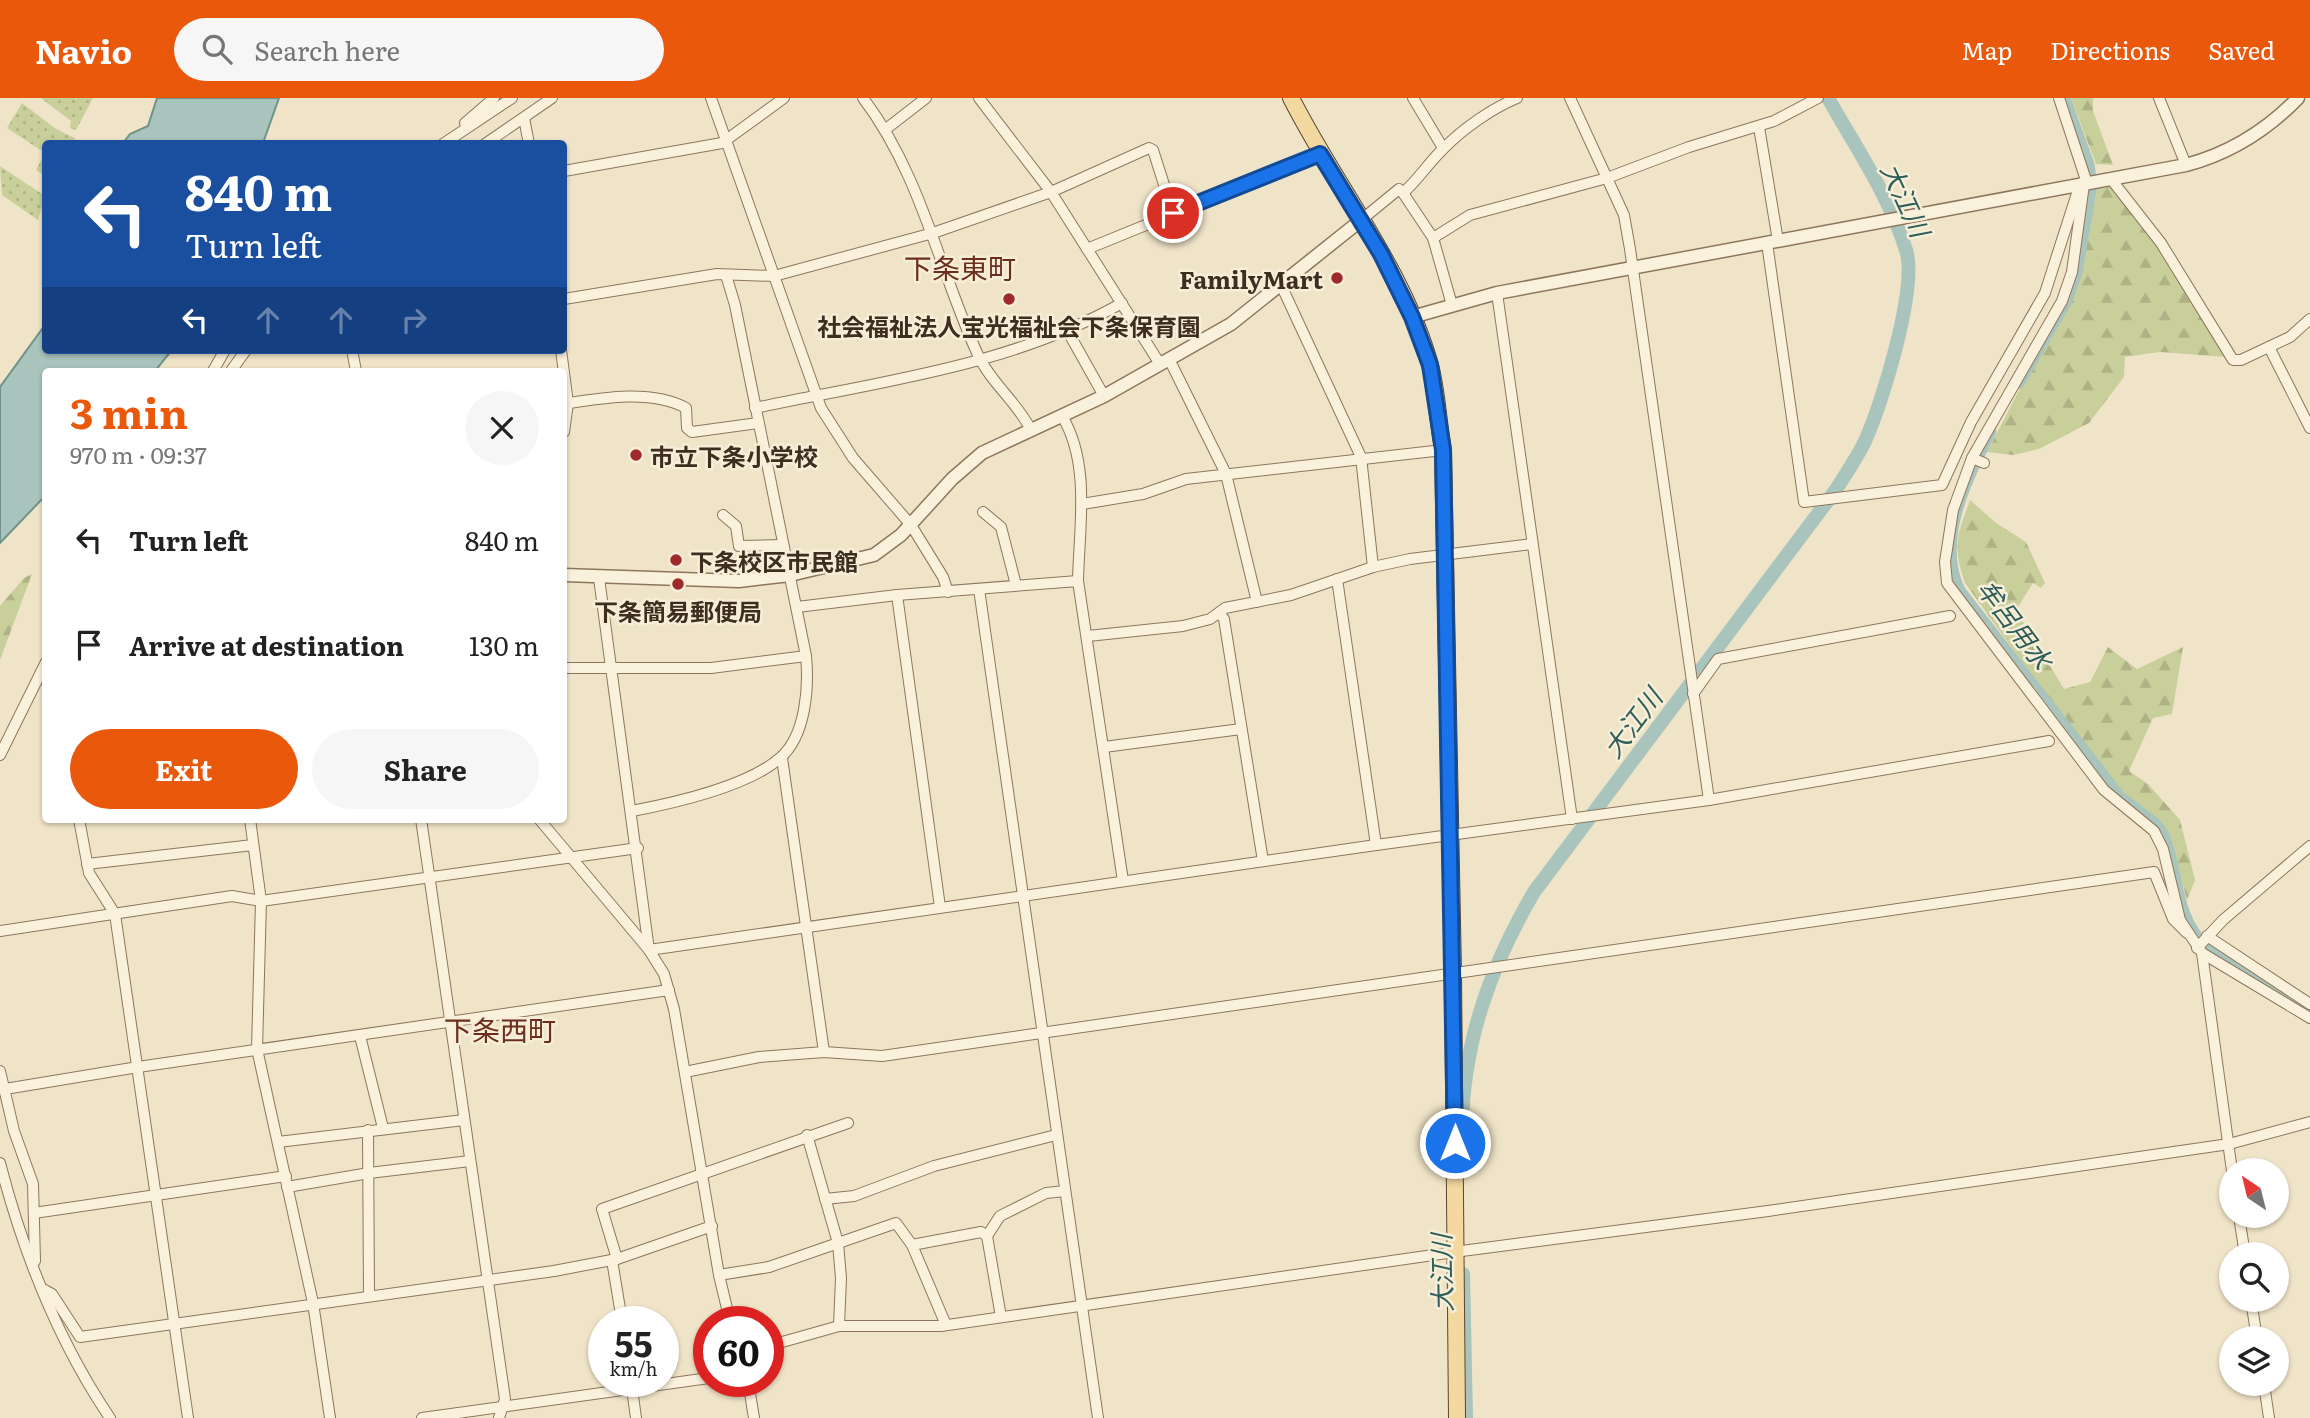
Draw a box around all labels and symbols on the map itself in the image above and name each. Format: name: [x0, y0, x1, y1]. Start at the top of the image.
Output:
water label: 大江川: [1873, 155, 1942, 245]
pin: [1143, 183, 1203, 243]
district label: 下条東町: [904, 246, 1016, 288]
place label: FamilyMart: [1179, 261, 1323, 296]
marker: FamilyMart: [1329, 270, 1345, 286]
marker: 社会福祉法人宝光福祉会下条保育園: [1001, 291, 1017, 307]
place label: 社会福祉法人宝光福祉会下条保育園: [817, 308, 1201, 343]
place label: 市立下条小学校: [650, 438, 818, 473]
marker: 市立下条小学校: [628, 447, 644, 463]
place label: 下条校区市民館: [690, 543, 858, 578]
marker: 下条校区市民館: [668, 552, 684, 568]
water label: 牟呂用水: [1969, 570, 2065, 679]
marker: 下条簡易郵便局: [670, 576, 686, 592]
place label: 下条簡易郵便局: [594, 593, 762, 628]
water label: 大江川: [1592, 677, 1672, 765]
district label: 下条西町: [444, 1008, 556, 1050]
position arrow: [1418, 1106, 1492, 1180]
north arrow: [2219, 1158, 2289, 1228]
water label: 大江川: [1420, 1231, 1460, 1312]
speed limit sign: 60: [693, 1306, 784, 1397]

